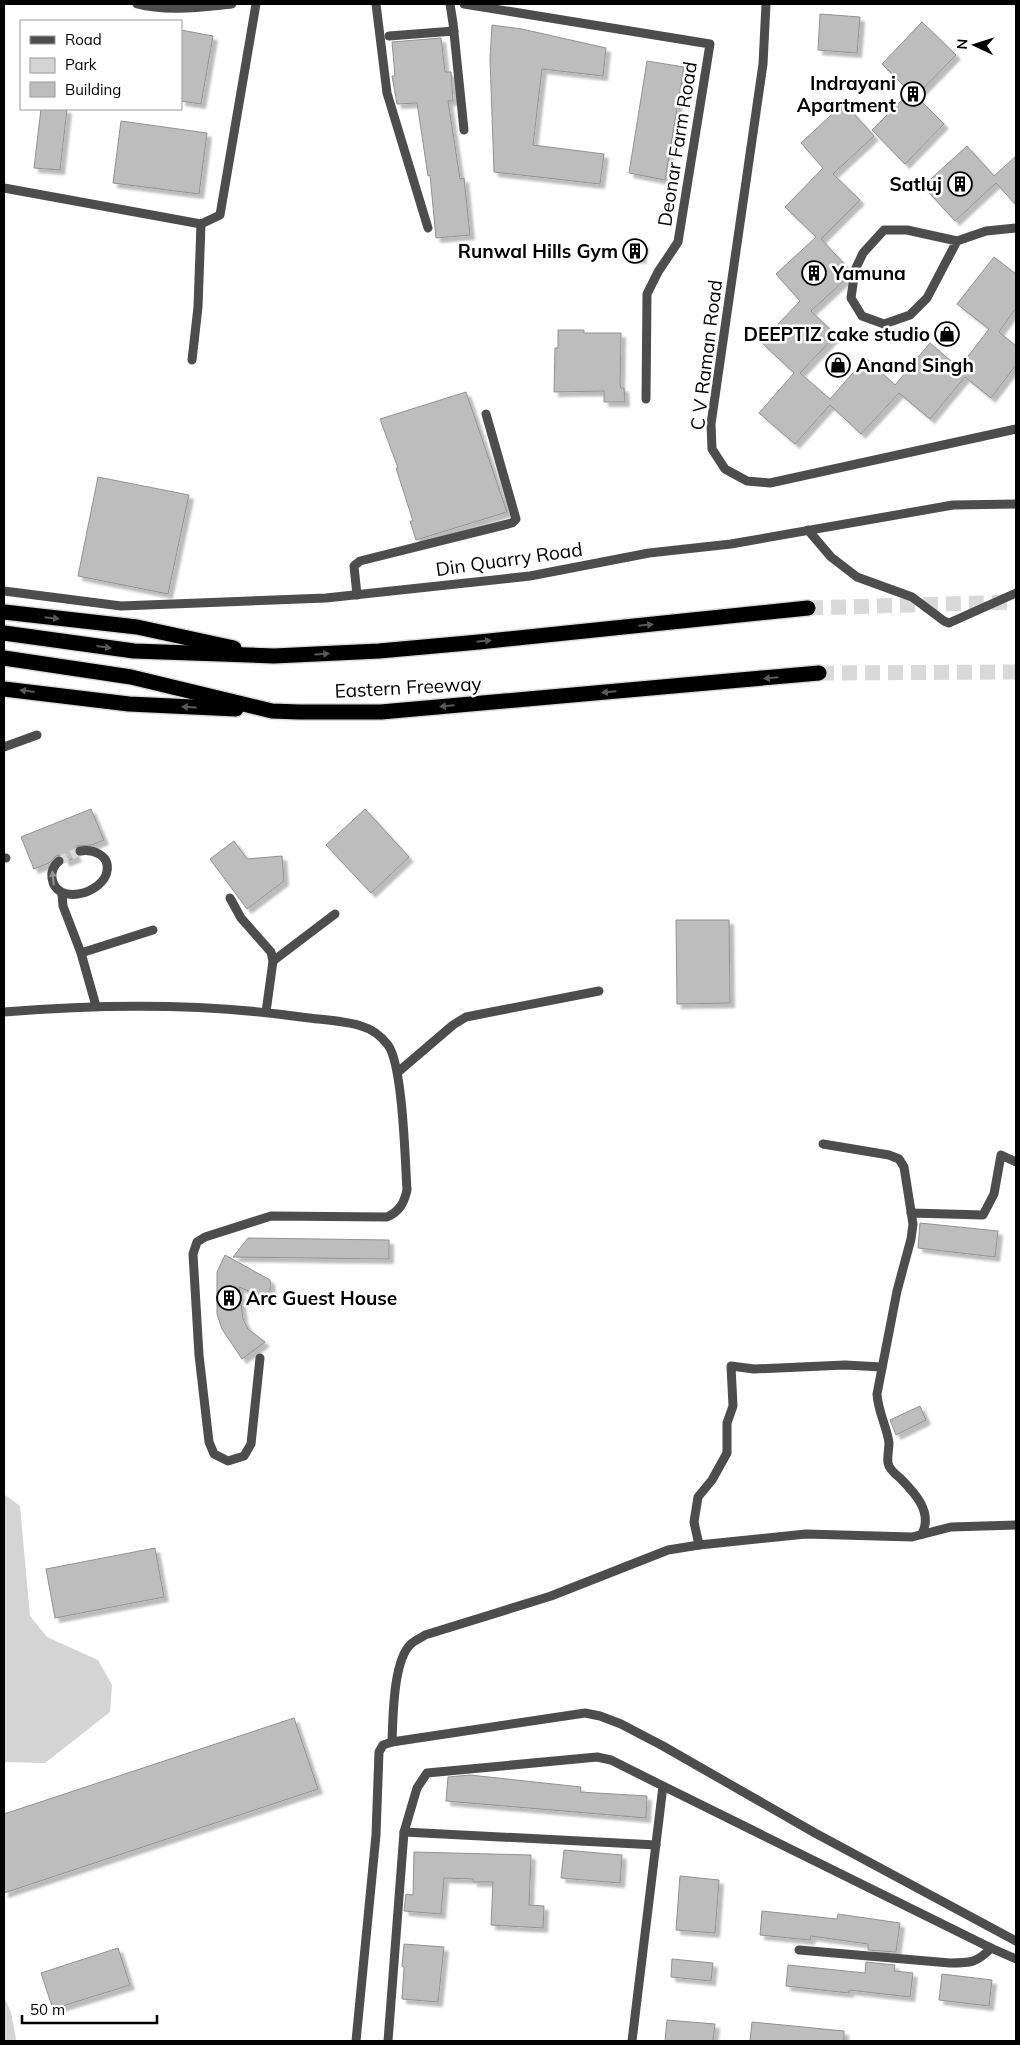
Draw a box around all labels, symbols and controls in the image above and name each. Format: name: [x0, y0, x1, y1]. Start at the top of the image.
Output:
legend: [20, 20, 182, 110]
north arrow: [950, 20, 1000, 70]
text: Road: [65, 30, 102, 49]
text: N: [953, 38, 971, 50]
text: Park: [65, 55, 97, 74]
street label: Deonar Farm Road: [652, 60, 702, 228]
place label: Indrayani Apartment: [797, 71, 896, 117]
text: Building: [65, 80, 121, 99]
building icon: Indrayani Apartment: [900, 81, 926, 107]
building icon: Satluj: [947, 171, 973, 197]
place label: Satluj: [890, 172, 942, 196]
building icon: Runwal Hills Gym: [622, 238, 648, 264]
place label: Runwal Hills Gym: [458, 239, 618, 263]
building icon: Yamuna: [801, 260, 827, 286]
place label: Yamuna: [831, 261, 906, 285]
street label: C V Raman Road: [685, 278, 727, 432]
shop icon: DEEPTIZ cake studio: [934, 321, 960, 347]
place label: DEEPTIZ cake studio: [744, 322, 930, 346]
shop icon: Anand Singh: [825, 352, 851, 378]
place label: Anand Singh: [856, 353, 974, 377]
street label: Din Quarry Road: [434, 537, 584, 581]
one-way arrow: [45, 614, 61, 622]
one-way arrow: [638, 621, 654, 629]
one-way arrow: [477, 637, 493, 645]
one-way arrow: [96, 643, 112, 651]
one-way arrow: [315, 650, 331, 658]
street label: Eastern Freeway: [334, 671, 482, 703]
one-way arrow: [762, 674, 778, 682]
one-way arrow: [19, 687, 35, 695]
one-way arrow: [600, 688, 616, 696]
one-way arrow: [180, 702, 196, 710]
one-way arrow: [439, 702, 455, 710]
one-way arrow: [49, 869, 57, 885]
building icon: Arc Guest House: [216, 1285, 242, 1311]
place label: Arc Guest House: [246, 1286, 397, 1310]
scale bar: [22, 1992, 158, 2024]
text: 50 m: [30, 2000, 65, 2019]

